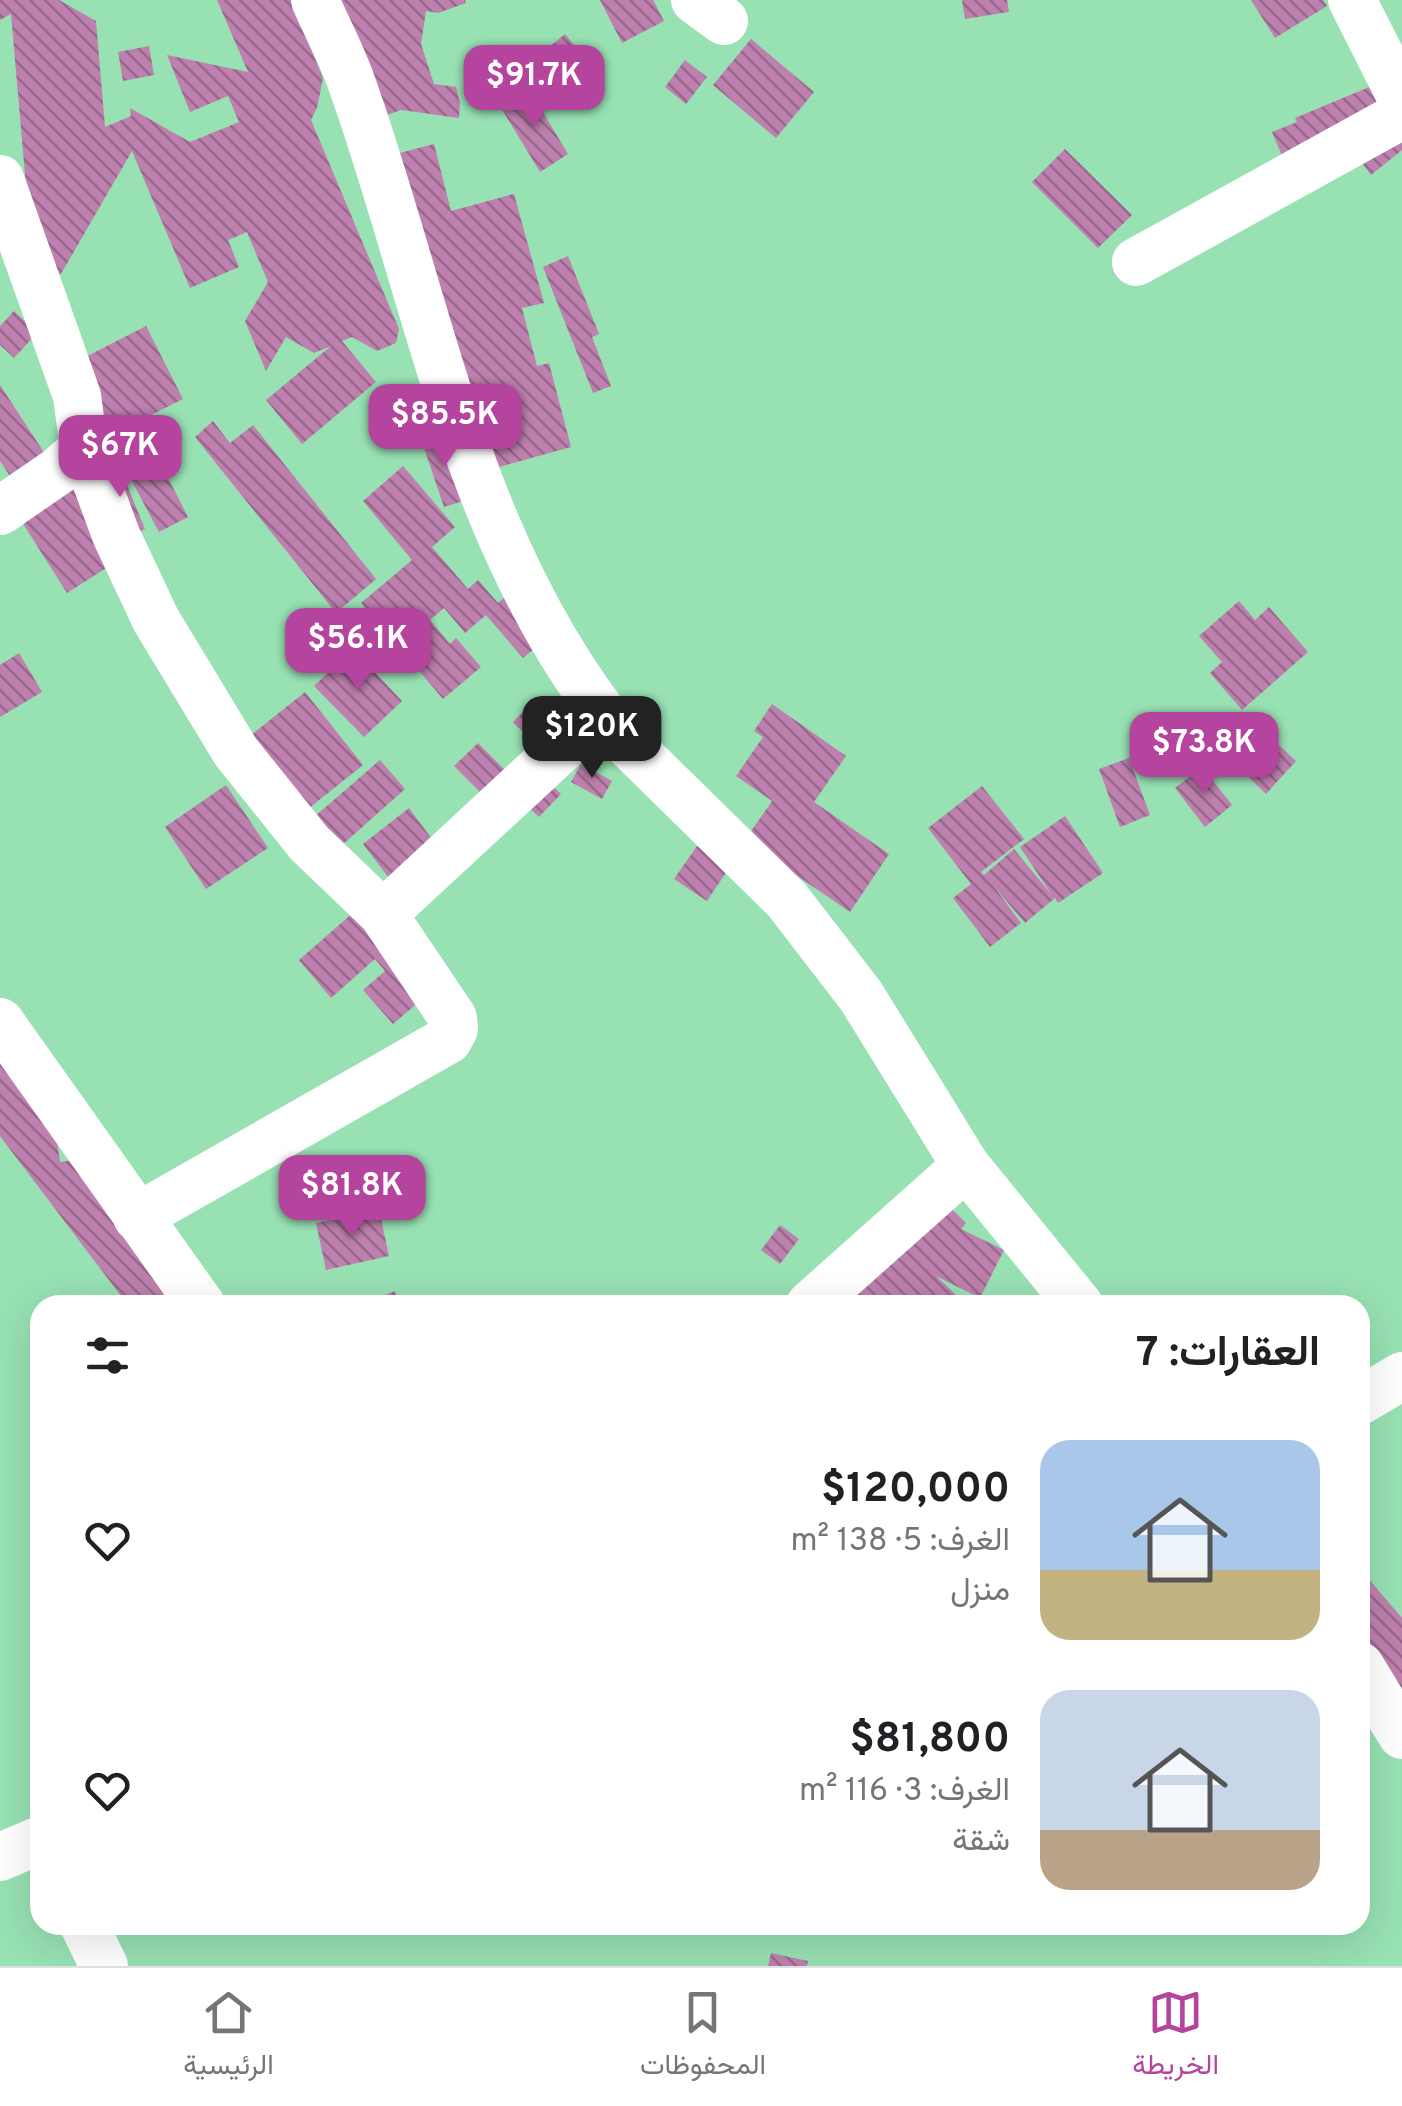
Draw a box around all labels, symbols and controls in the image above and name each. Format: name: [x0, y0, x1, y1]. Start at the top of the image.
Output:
pin: $91.7K: [453, 45, 615, 130]
text: $91.7K: [486, 57, 582, 97]
pin: $85.5K: [364, 384, 526, 469]
text: $85.5K: [391, 396, 499, 436]
pin: $67K: [61, 415, 179, 500]
text: $67K: [81, 427, 159, 467]
pin: $56.1K: [277, 608, 439, 693]
text: $56.1K: [307, 620, 409, 660]
pin: $120K: [522, 696, 662, 781]
text: $120K: [544, 708, 640, 748]
pin: $73.8K: [1123, 712, 1285, 797]
text: $73.8K: [1152, 724, 1256, 764]
pin: $81.8K: [271, 1155, 433, 1240]
text: $81.8K: [301, 1167, 403, 1207]
icon: filters: [80, 1328, 135, 1383]
text: العقارات: 7: [1136, 1328, 1320, 1381]
text: $120,000: [821, 1464, 1010, 1517]
icon: home: [1120, 1480, 1240, 1600]
icon: heart: [80, 1513, 135, 1568]
text: الغرف: 5 · 138 m²: [790, 1522, 1010, 1562]
text: منزل: [950, 1572, 1010, 1612]
text: $81,800: [849, 1714, 1010, 1767]
icon: home: [1120, 1730, 1240, 1850]
icon: heart: [80, 1763, 135, 1818]
text: الغرف: 3 · 116 m²: [799, 1772, 1010, 1812]
text: شقة: [952, 1822, 1010, 1862]
tab: الرئيسية: [183, 1985, 274, 2089]
tab: المحفوظات: [640, 1985, 766, 2089]
tab: الخريطة: [1132, 1985, 1219, 2089]

